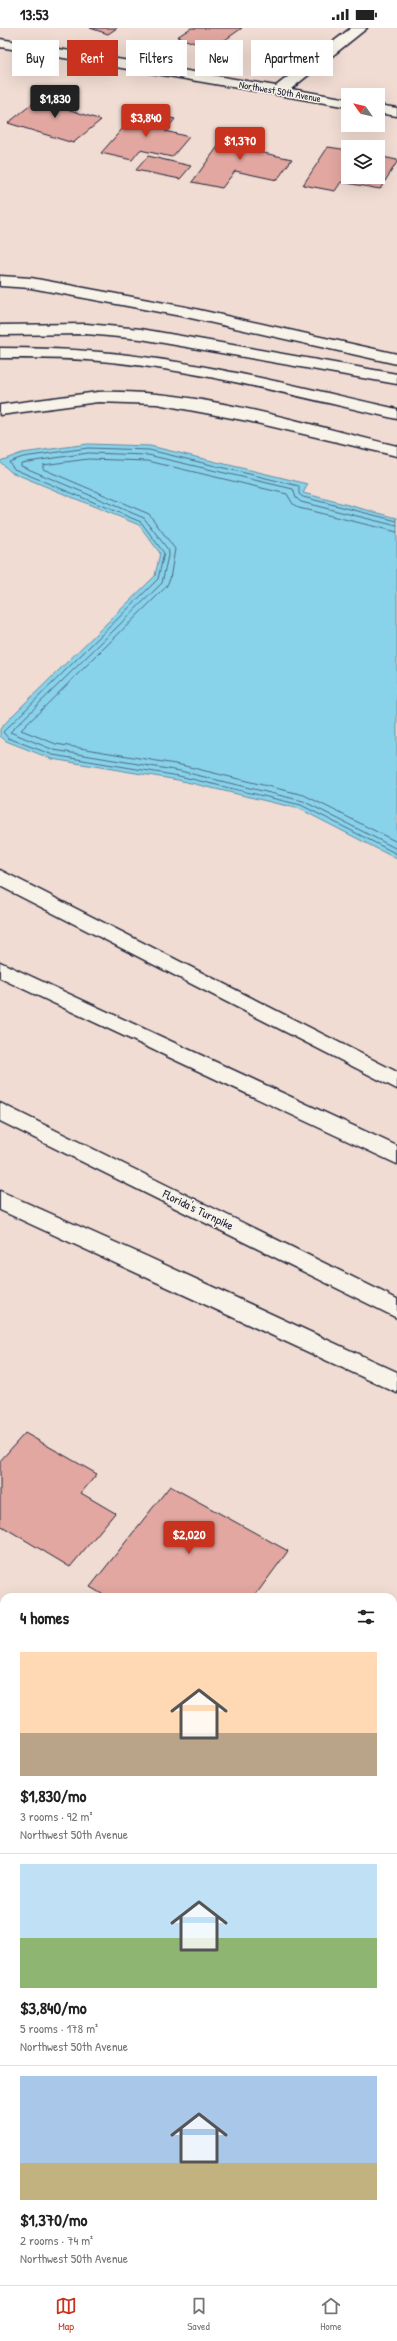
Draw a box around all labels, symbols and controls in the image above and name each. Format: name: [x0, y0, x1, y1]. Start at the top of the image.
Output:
text: 13:53: [20, 4, 49, 25]
chip: Buy: [12, 40, 59, 76]
chip: Rent: [67, 40, 118, 76]
chip: Filters: [126, 40, 187, 76]
chip: New: [195, 40, 243, 76]
chip: Apartment: [251, 40, 333, 76]
street label: Northwest 50th Avenue: [238, 78, 322, 105]
pin: $1,830: [22, 85, 88, 119]
north arrow: [341, 88, 385, 132]
map controls: [341, 88, 385, 184]
text: $1,830: [39, 89, 71, 107]
pin: $3,840: [113, 104, 179, 138]
text: $3,840: [130, 108, 162, 126]
pin: $1,370: [207, 127, 273, 161]
text: $1,370: [224, 131, 256, 149]
button: layers: [341, 140, 385, 184]
street label: Florida's Turnpike: [159, 1185, 237, 1234]
pin: $2,020: [156, 1521, 222, 1555]
text: $2,020: [172, 1525, 206, 1543]
text: 4 homes: [20, 1606, 69, 1629]
icon: filters: [355, 1606, 377, 1628]
icon: home: [163, 1678, 235, 1750]
text: $1,830/mo: [20, 1784, 86, 1807]
text: 3 rooms · 92 m²: [20, 1807, 92, 1825]
text: Northwest 50th Avenue: [20, 1825, 128, 1843]
icon: home: [163, 1890, 235, 1962]
text: $3,840/mo: [20, 1996, 87, 2019]
text: 5 rooms · 178 m²: [20, 2019, 98, 2037]
text: Northwest 50th Avenue: [20, 2037, 128, 2055]
icon: home: [163, 2102, 235, 2174]
text: $1,370/mo: [20, 2208, 87, 2231]
text: 2 rooms · 74 m²: [20, 2231, 93, 2249]
text: Northwest 50th Avenue: [20, 2249, 128, 2267]
tab: Map: [55, 2295, 77, 2333]
tab: Saved: [187, 2295, 210, 2333]
tab: Home: [320, 2295, 342, 2333]

